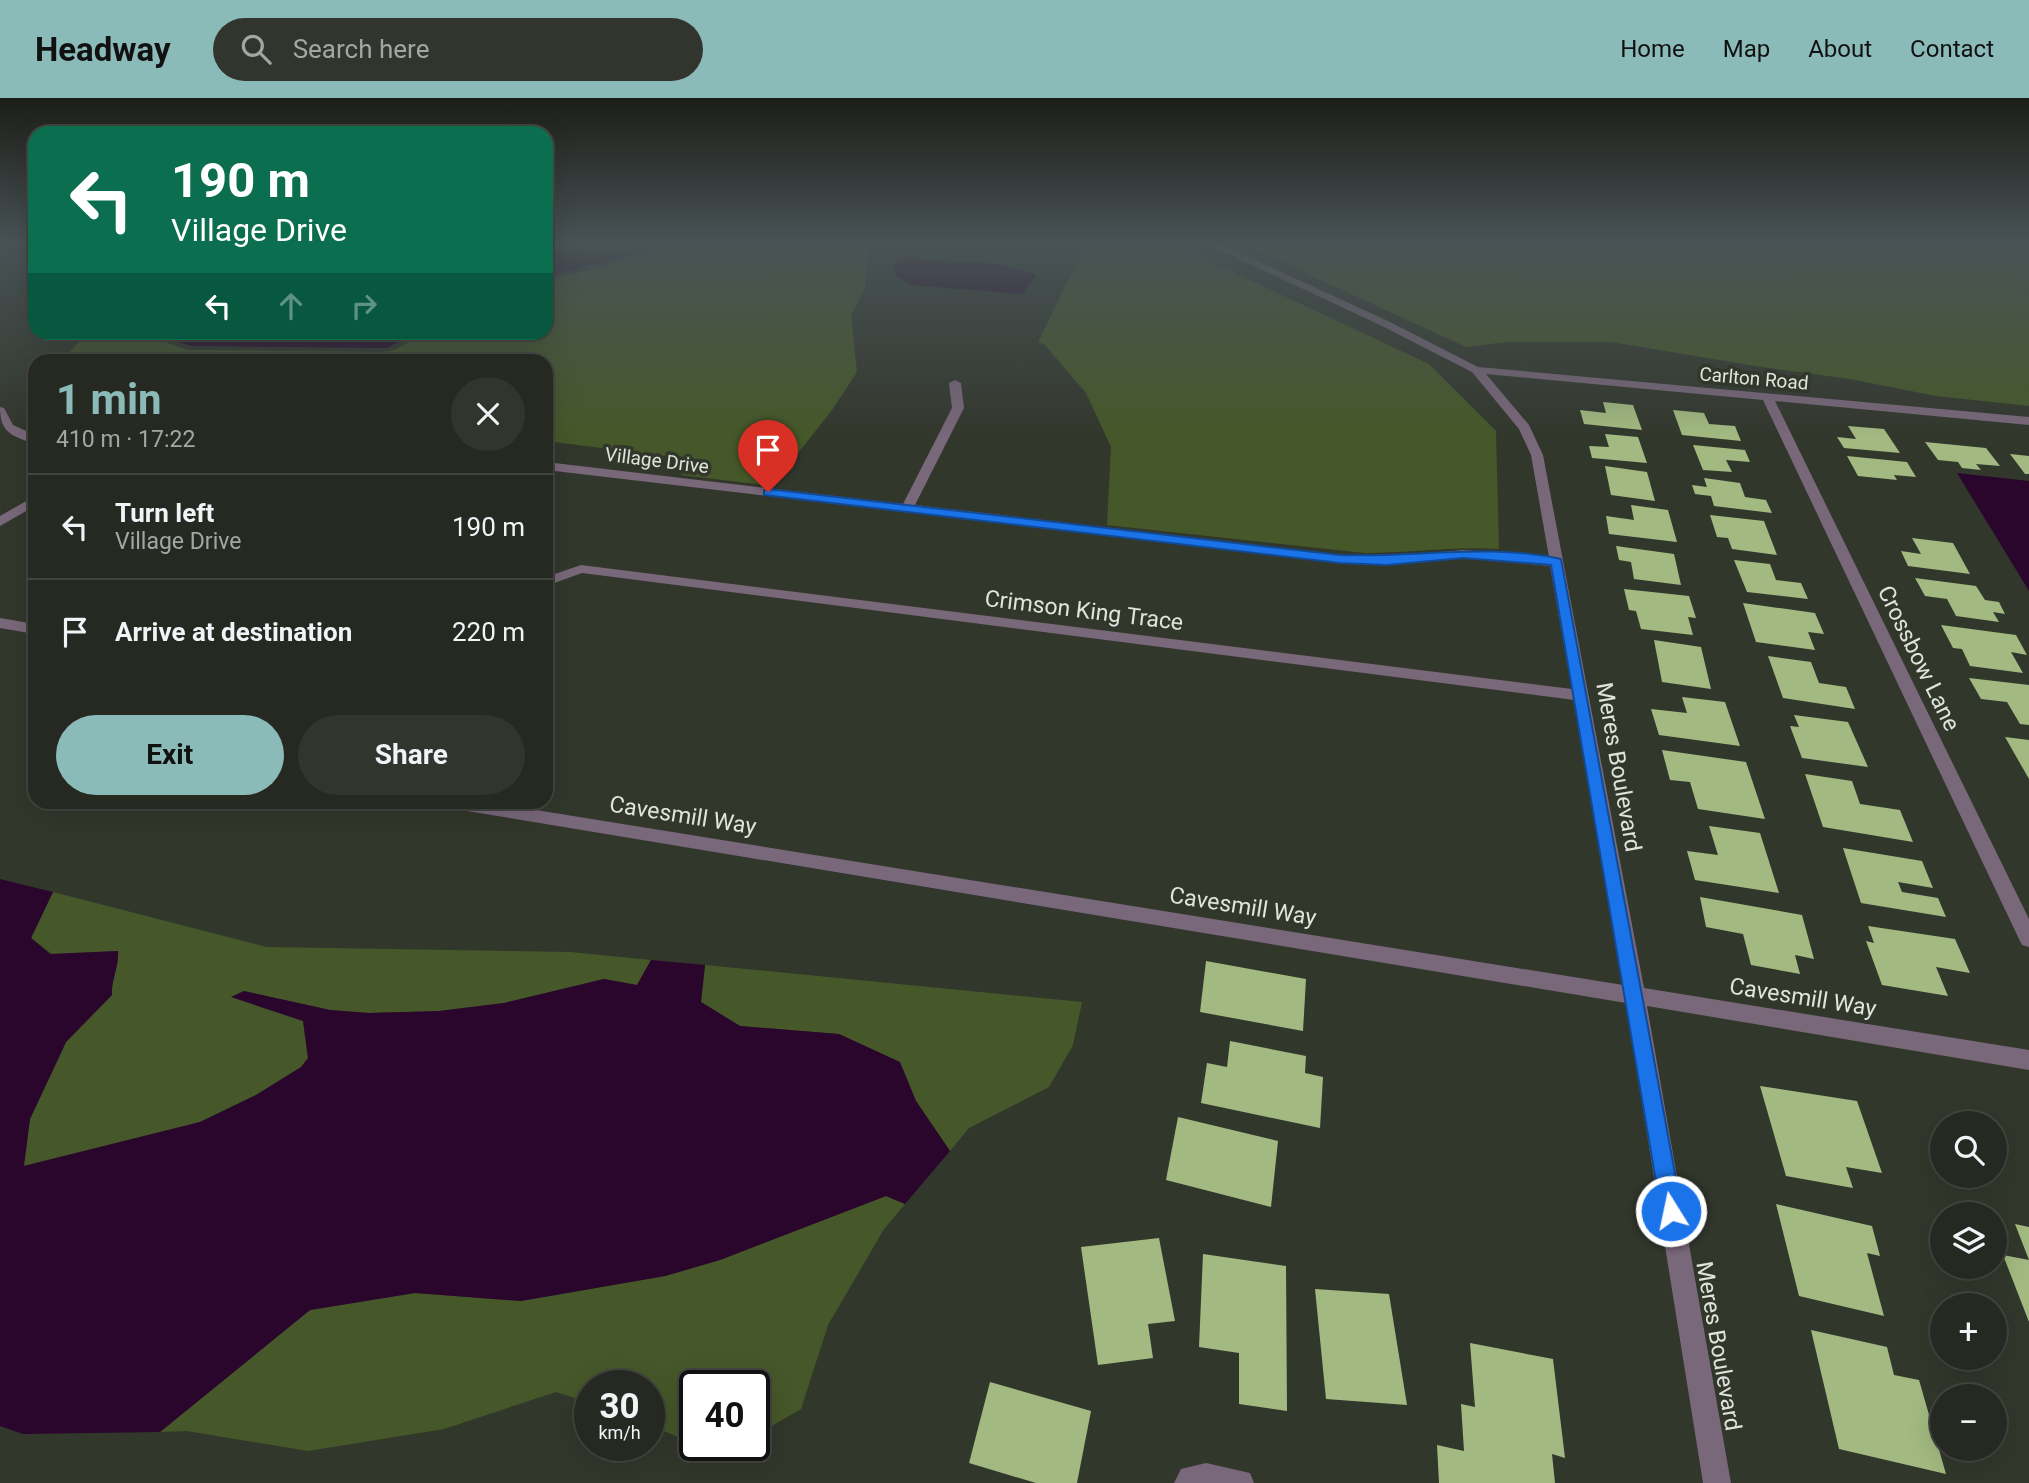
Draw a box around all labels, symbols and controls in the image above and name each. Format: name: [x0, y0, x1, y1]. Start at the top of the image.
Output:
search box: [213, 18, 703, 81]
text: Headway: [35, 30, 171, 69]
icon: search: [237, 30, 275, 68]
text: Search here: [293, 34, 429, 64]
text: Home: [1620, 35, 1685, 63]
text: Map: [1723, 35, 1770, 63]
text: About: [1808, 35, 1872, 63]
text: Contact: [1910, 35, 1994, 63]
text: 190 m: [171, 152, 310, 209]
icon: left: [56, 154, 147, 245]
text: Village Drive: [171, 211, 347, 249]
icon: left: [199, 287, 237, 325]
icon: ahead: [272, 287, 310, 325]
icon: right: [345, 287, 383, 325]
street label: Carlton Road: [1698, 362, 1809, 395]
text: 1 min: [56, 375, 162, 424]
button: close: [451, 377, 525, 451]
pin: [738, 420, 798, 492]
text: 410 m · 17:22: [56, 426, 195, 453]
icon: arrive: [749, 431, 787, 469]
street label: Village Drive: [604, 443, 710, 478]
text: Turn left: [115, 498, 214, 528]
icon: left: [56, 508, 94, 546]
text: 190 m: [452, 512, 525, 542]
text: Village Drive: [115, 528, 241, 555]
street label: Crossbow Lane: [1872, 581, 1965, 735]
street label: Crimson King Trace: [983, 585, 1185, 636]
icon: arrive: [56, 613, 94, 651]
text: Arrive at destination: [115, 617, 352, 647]
text: 220 m: [452, 617, 525, 647]
street label: Meres Boulevard: [1590, 680, 1647, 854]
button: Exit: [56, 715, 284, 795]
button: Share: [298, 715, 525, 795]
street label: Cavesmill Way: [608, 791, 758, 840]
street label: Cavesmill Way: [1168, 882, 1318, 931]
street label: Cavesmill Way: [1728, 973, 1878, 1022]
map controls: [1930, 1111, 2007, 1461]
button: search: [1930, 1111, 2007, 1188]
position arrow: [1634, 1174, 1708, 1248]
button: layers: [1930, 1202, 2007, 1279]
street label: Meres Boulevard: [1690, 1259, 1747, 1433]
button: +: [1930, 1293, 2007, 1370]
speed limit sign: 40: [679, 1370, 770, 1461]
button: −: [1930, 1384, 2007, 1461]
text: 30: [599, 1386, 640, 1427]
text: km/h: [598, 1422, 641, 1443]

